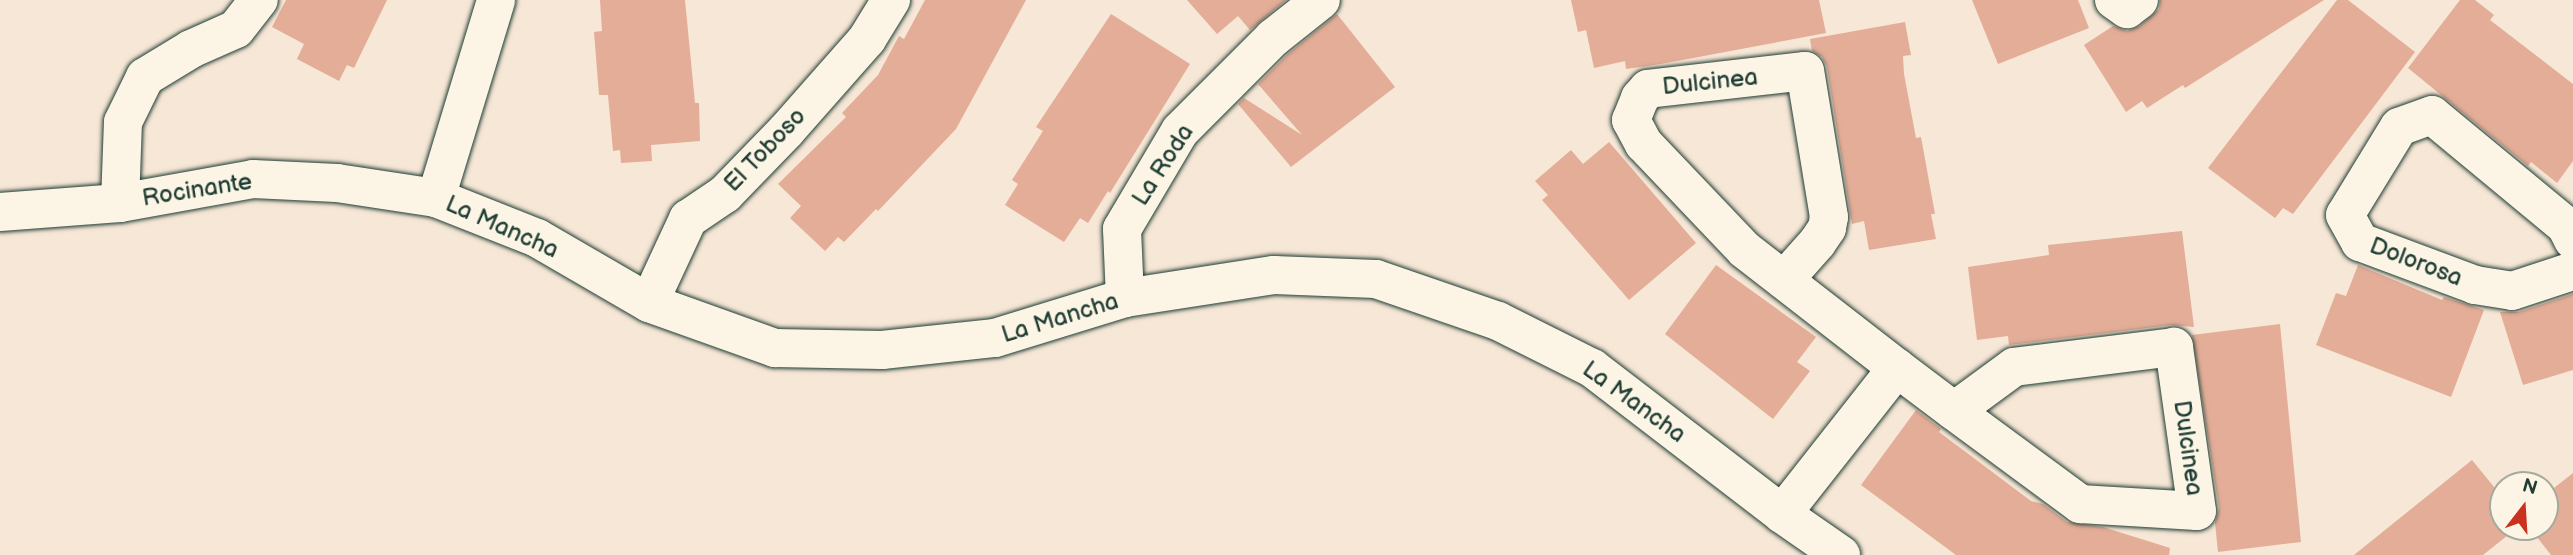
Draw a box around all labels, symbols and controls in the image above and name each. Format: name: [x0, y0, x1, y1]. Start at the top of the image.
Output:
street label: Dulcinea: [1661, 63, 1759, 101]
street label: El Toboso: [718, 102, 812, 198]
street label: La Roda: [1126, 119, 1200, 211]
street label: Rocinante: [140, 167, 254, 213]
street label: La Mancha: [441, 189, 563, 265]
street label: Dolorosa: [2366, 231, 2466, 293]
street label: La Mancha: [998, 287, 1122, 349]
street label: La Mancha: [1577, 355, 1691, 449]
street label: Dulcinea: [2167, 399, 2209, 497]
north arrow: [2489, 471, 2559, 541]
text: N: [2520, 474, 2540, 500]

